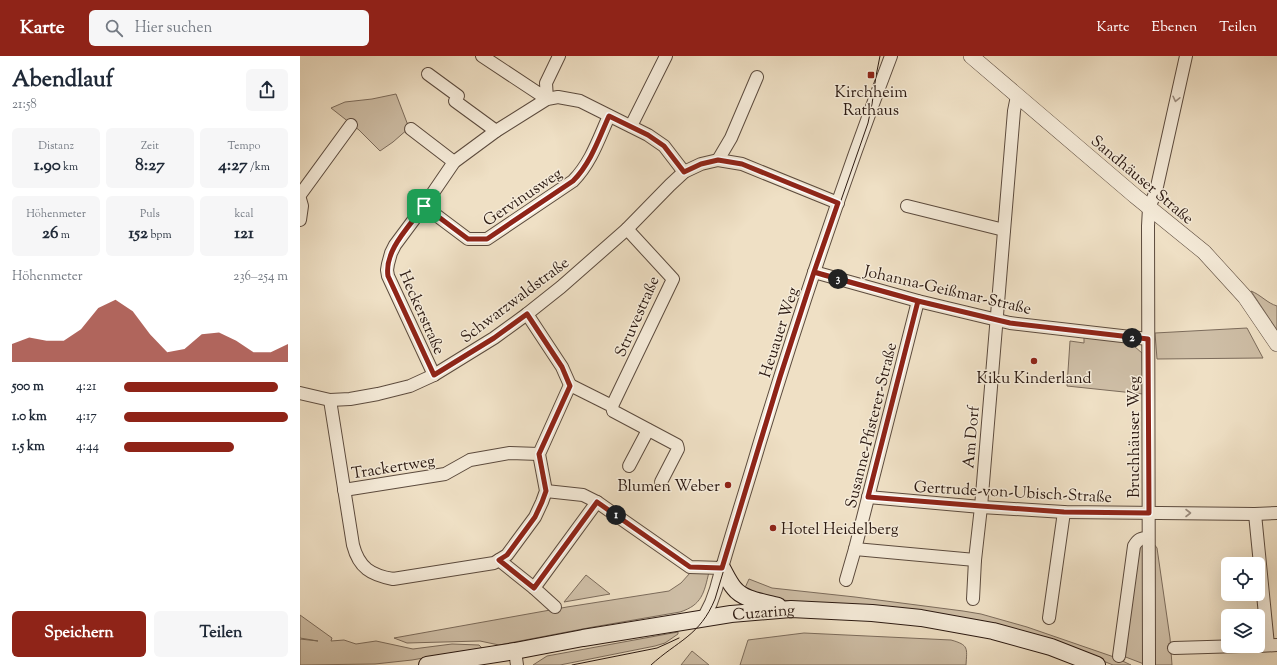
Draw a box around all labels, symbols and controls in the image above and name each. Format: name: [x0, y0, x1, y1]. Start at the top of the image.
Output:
search box: [89, 10, 369, 46]
text: Karte: [20, 15, 65, 42]
icon: search: [103, 17, 125, 39]
text: Hier suchen: [135, 18, 212, 39]
text: Karte: [1097, 18, 1130, 38]
text: Ebenen: [1152, 18, 1197, 38]
text: Teilen: [1219, 18, 1257, 38]
text: Abendlauf: [12, 65, 113, 97]
button: share: [246, 69, 288, 111]
marker: Kirchheim Rathaus: [866, 70, 876, 80]
place label: Kirchheim Rathaus: [834, 82, 908, 123]
text: 21:58: [12, 96, 37, 114]
one-way arrow: [1173, 96, 1181, 102]
street label: Sandhäuser Straße: [1085, 131, 1198, 231]
text: Distanz: [38, 138, 74, 154]
text: Zeit: [141, 138, 159, 154]
text: Tempo: [228, 138, 261, 154]
text: 1.90: [34, 154, 61, 178]
text: 8:27: [135, 154, 165, 178]
text: 4:27: [218, 154, 248, 178]
text: km: [61, 159, 78, 175]
text: /km: [248, 159, 270, 175]
street label: Gervinusweg: [479, 163, 568, 233]
pin: [407, 189, 441, 223]
icon: arrive: [413, 195, 435, 217]
text: Höhenmeter: [26, 206, 86, 222]
text: Puls: [140, 206, 160, 222]
text: kcal: [235, 206, 253, 222]
text: 26: [42, 222, 58, 246]
text: 152: [128, 222, 148, 246]
text: 121: [234, 222, 254, 246]
text: m: [58, 227, 70, 243]
text: bpm: [148, 227, 172, 243]
street label: Schwarzwaldstraße: [456, 252, 575, 350]
street label: Johanna-Geißmar-Straße: [860, 261, 1033, 322]
street label: Heckerstraße: [392, 267, 450, 359]
text: Höhenmeter: [12, 268, 83, 286]
text: 236–254 m: [233, 268, 288, 286]
pin: 3: [828, 269, 848, 289]
text: 3: [836, 271, 840, 287]
street label: Struvestraße: [610, 273, 666, 361]
street label: Heuauer Weg: [755, 284, 806, 381]
pin: 2: [1122, 328, 1142, 348]
text: 2: [1129, 330, 1135, 346]
street label: Susanne-Pfisterer-Straße: [841, 340, 904, 511]
marker: Kiku Kinderland: [1029, 356, 1039, 366]
place label: Kiku Kinderland: [976, 368, 1092, 391]
street label: Bruchhäuser Weg: [1124, 376, 1147, 498]
text: 500 m: [12, 378, 44, 396]
text: 4:21: [76, 378, 96, 396]
street label: Am Dorf: [958, 404, 987, 469]
text: 1.0 km: [12, 408, 47, 426]
text: 4:17: [76, 408, 97, 426]
text: 1.5 km: [12, 438, 45, 456]
text: 4:44: [76, 438, 99, 456]
street label: Trackertweg: [350, 450, 437, 486]
place label: Blumen Weber: [617, 476, 720, 499]
street label: Gertrude-von-Ubisch-Straße: [913, 477, 1113, 510]
marker: Blumen Weber: [723, 480, 733, 490]
pin: 1: [606, 505, 626, 525]
text: 1: [614, 507, 618, 523]
one-way arrow: [1185, 509, 1191, 517]
place label: Hotel Heidelberg: [781, 519, 899, 542]
marker: Hotel Heidelberg: [768, 523, 778, 533]
map controls: [1221, 557, 1265, 653]
button: locate: [1221, 557, 1265, 601]
street label: Cuzaring: [732, 600, 796, 628]
button: layers: [1221, 609, 1265, 653]
button: Speichern: [12, 611, 146, 657]
button: Teilen: [154, 611, 288, 657]

